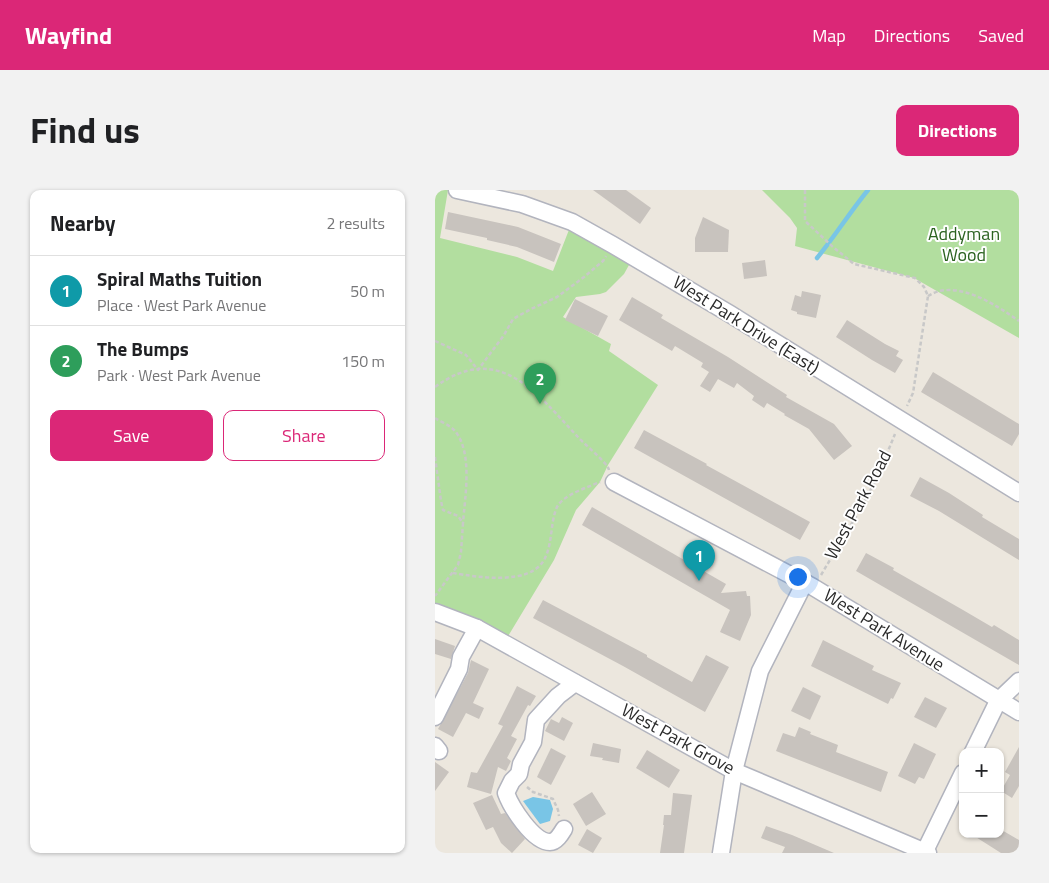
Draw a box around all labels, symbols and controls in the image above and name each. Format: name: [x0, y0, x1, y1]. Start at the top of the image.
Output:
text: Wayfind: [25, 17, 112, 53]
text: Map: [812, 22, 846, 49]
text: Directions: [874, 22, 950, 49]
text: Saved: [978, 22, 1024, 49]
text: Find us: [30, 103, 140, 157]
button: Directions: [896, 105, 1019, 156]
text: Nearby: [50, 207, 115, 239]
text: 2 results: [326, 211, 385, 235]
park label: Addyman Wood: [928, 220, 1000, 268]
text: Spiral Maths Tuition: [97, 264, 262, 293]
street label: West Park Drive (East): [668, 269, 825, 381]
text: 1: [62, 279, 70, 303]
text: 50 m: [350, 279, 385, 303]
text: Place · West Park Avenue: [97, 293, 266, 317]
text: The Bumps: [97, 334, 189, 363]
text: 2: [62, 349, 70, 373]
text: 150 m: [341, 349, 385, 373]
text: Park · West Park Avenue: [97, 363, 261, 387]
pin: 2: [524, 363, 556, 404]
button: Save: [50, 410, 213, 461]
button: Share: [223, 410, 385, 461]
street label: West Park Road: [817, 445, 898, 564]
pin: 1: [683, 540, 715, 581]
your location: [785, 564, 811, 590]
street label: West Park Avenue: [819, 582, 950, 678]
street label: West Park Grove: [617, 696, 740, 781]
map controls: [959, 748, 1004, 838]
button: +: [959, 748, 1004, 793]
button: −: [959, 793, 1004, 838]

